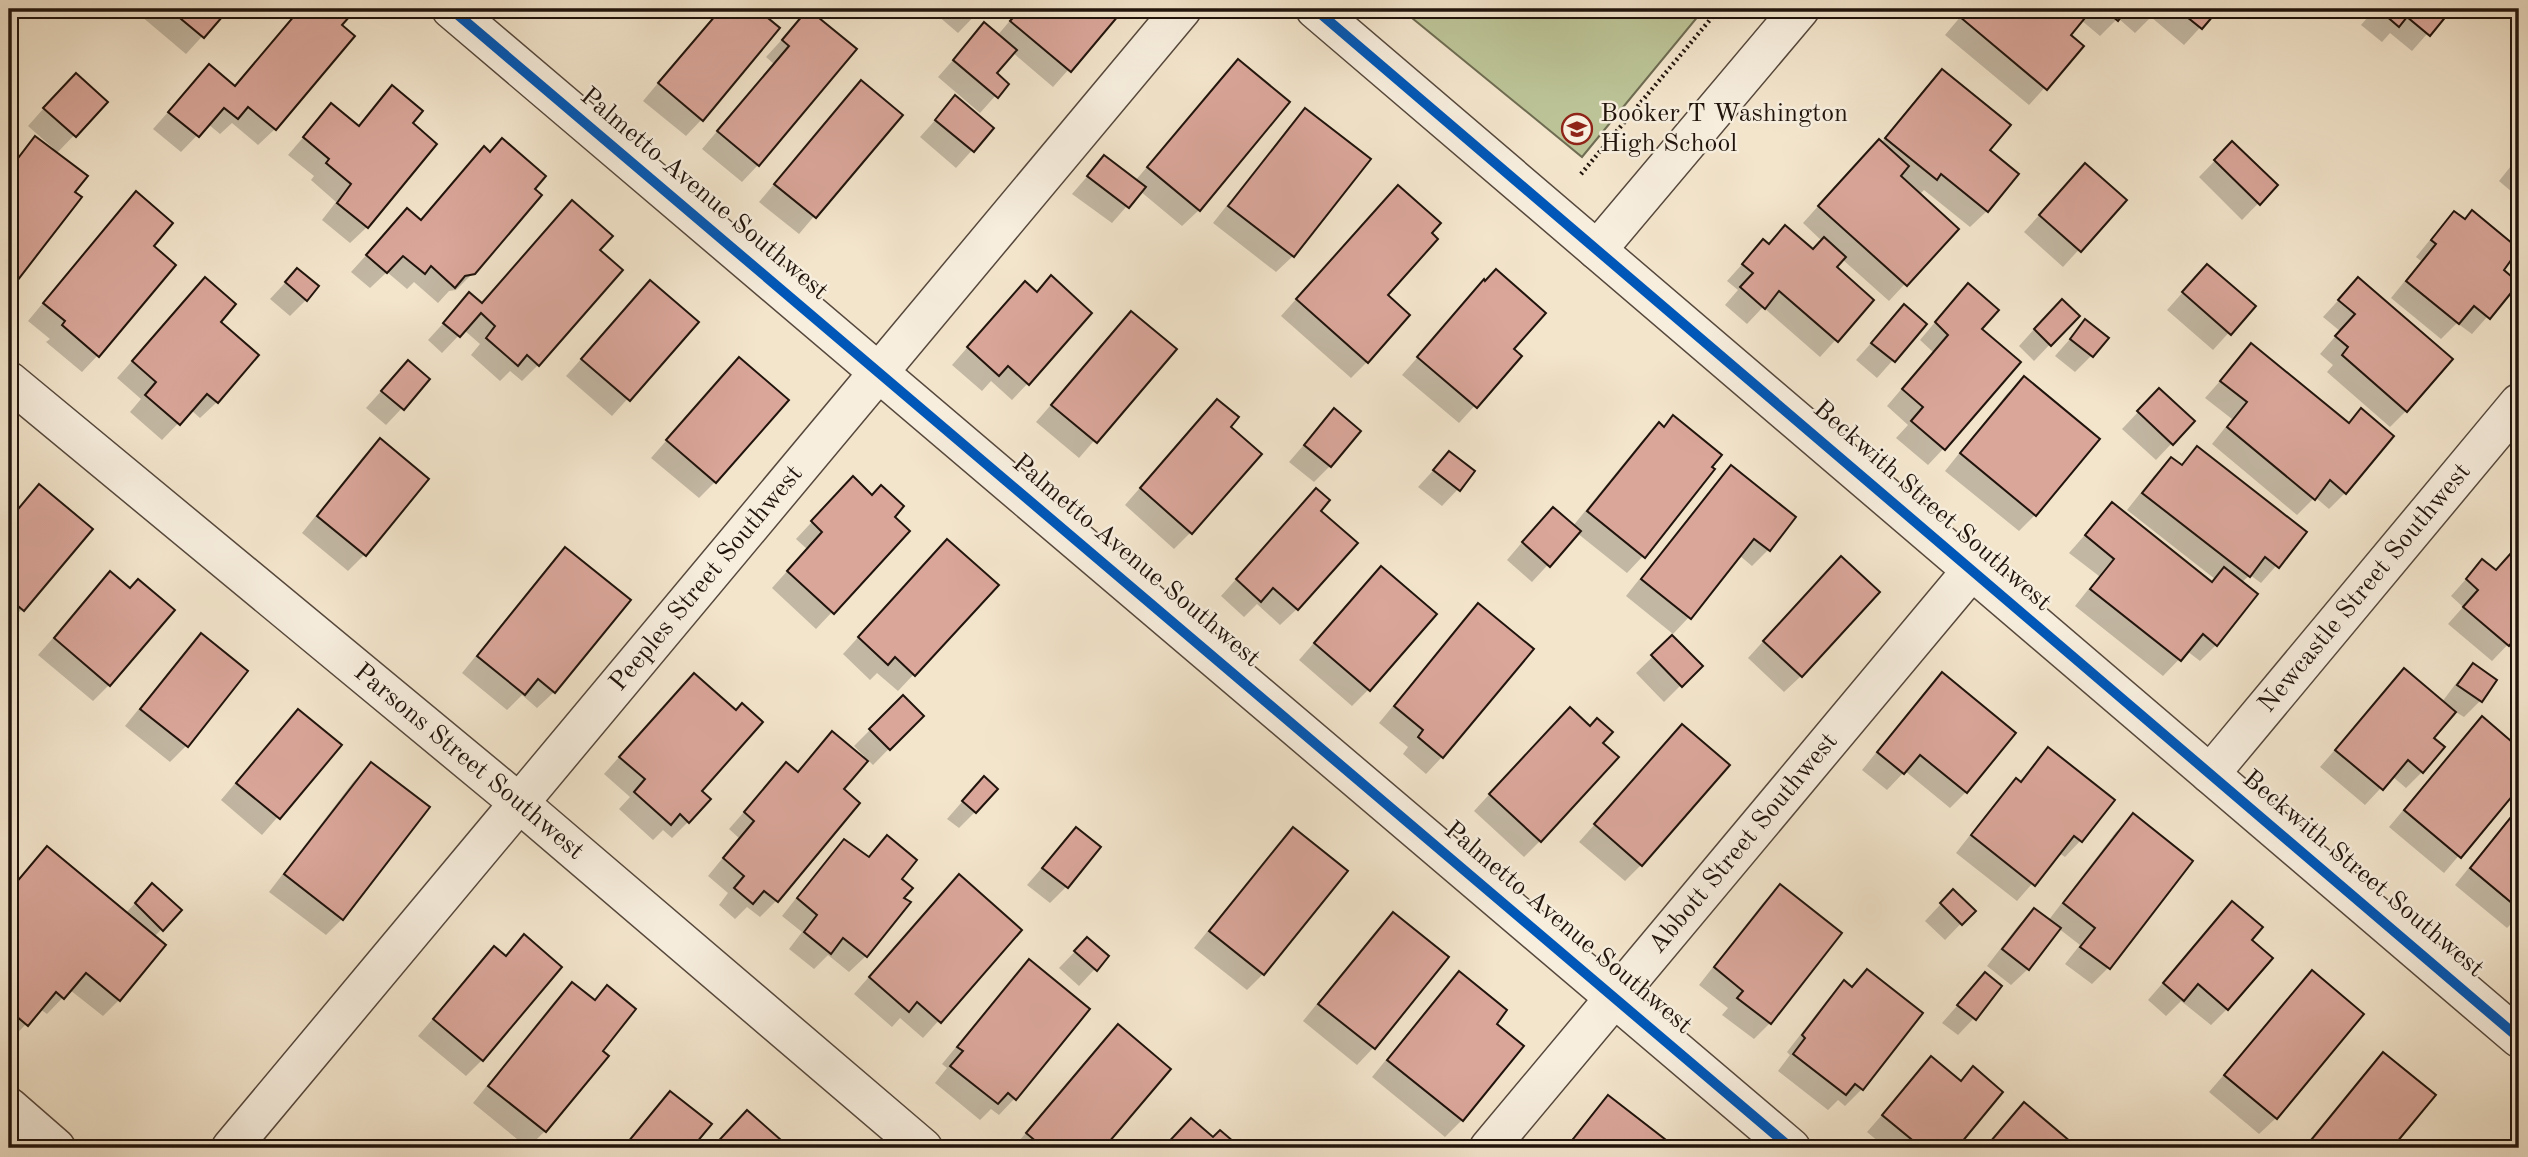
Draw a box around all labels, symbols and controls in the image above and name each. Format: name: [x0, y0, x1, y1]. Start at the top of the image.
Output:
street label: Palmetto Avenue Southwest: [575, 83, 833, 305]
place label: Booker T Washington High School: [1600, 101, 1848, 157]
school or university icon: Booker T Washington High School: [1560, 112, 1594, 146]
street label: Beckwith Street Southwest: [1808, 396, 2056, 616]
street label: Palmetto Avenue Southwest: [1007, 450, 1265, 672]
street label: Newcastle Street Southwest: [2254, 458, 2476, 718]
street label: Peeples Street Southwest: [605, 461, 808, 696]
street label: Parsons Street Southwest: [349, 659, 589, 865]
street label: Abbott Street Southwest: [1644, 728, 1843, 959]
street label: Beckwith Street Southwest: [2237, 766, 2489, 982]
street label: Palmetto Avenue Southwest: [1439, 817, 1697, 1039]

